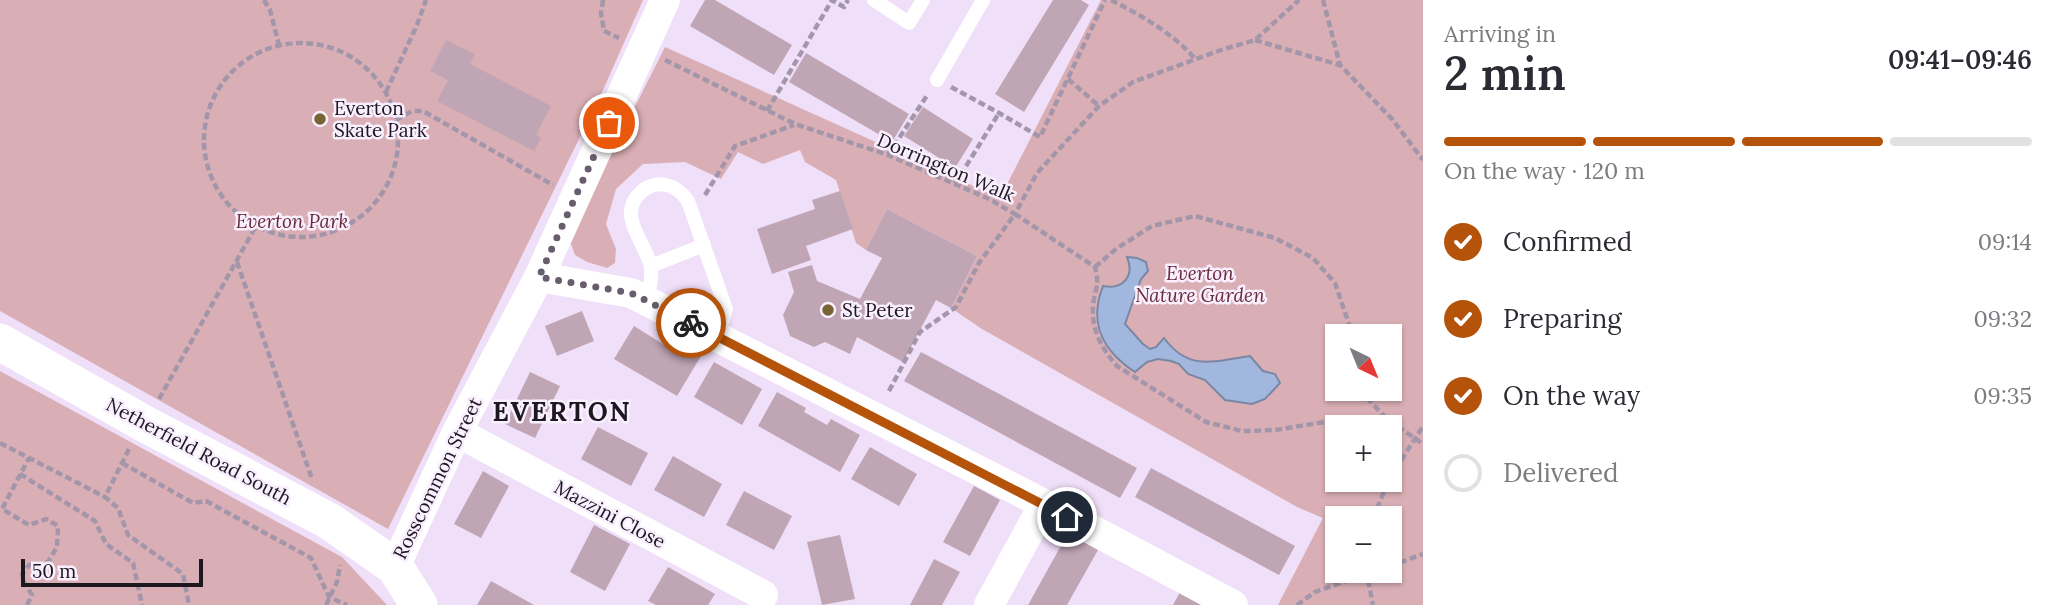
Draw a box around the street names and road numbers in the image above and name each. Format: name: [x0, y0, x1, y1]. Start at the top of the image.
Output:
street label: Dorrington Walk: [873, 127, 1019, 207]
street label: Netherfield Road South: [102, 392, 296, 510]
street label: Rosscommon Street: [387, 393, 487, 563]
street label: Mazzini Close: [550, 475, 670, 553]

